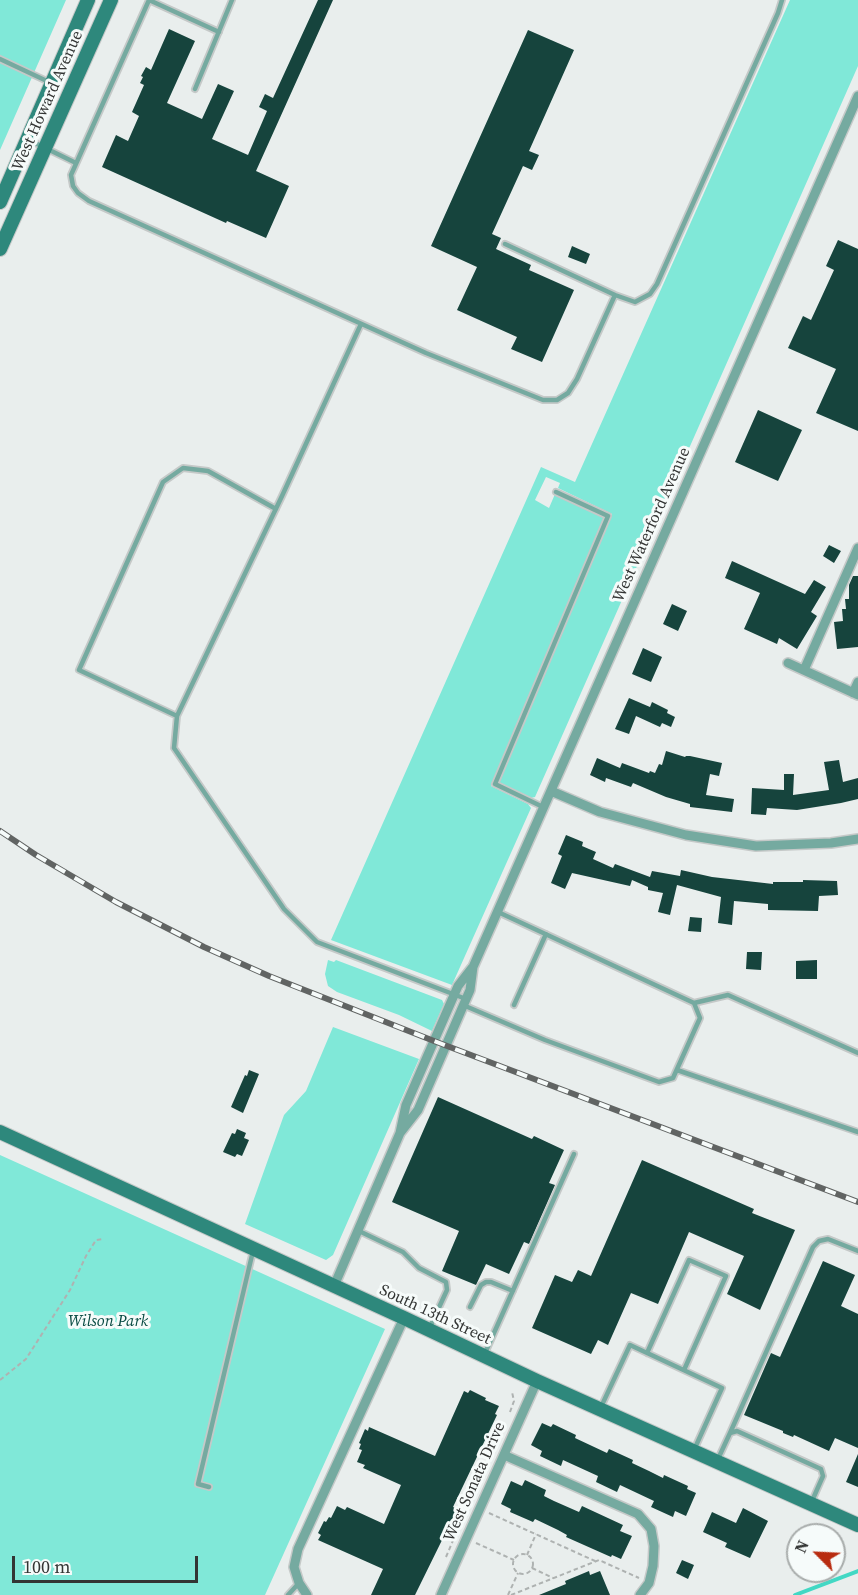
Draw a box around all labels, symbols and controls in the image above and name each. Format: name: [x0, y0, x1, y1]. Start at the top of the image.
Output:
street label: West Howard Avenue: [8, 28, 88, 174]
street label: West Waterford Avenue: [609, 445, 695, 605]
street label: South 13th Street: [376, 1281, 494, 1349]
park label: Wilson Park: [68, 1312, 148, 1332]
street label: West Sonata Drive: [440, 1419, 510, 1545]
north arrow: [786, 1523, 846, 1583]
text: N: [789, 1537, 814, 1556]
scale bar: [15, 1544, 201, 1582]
text: 100 m: [23, 1554, 70, 1579]

